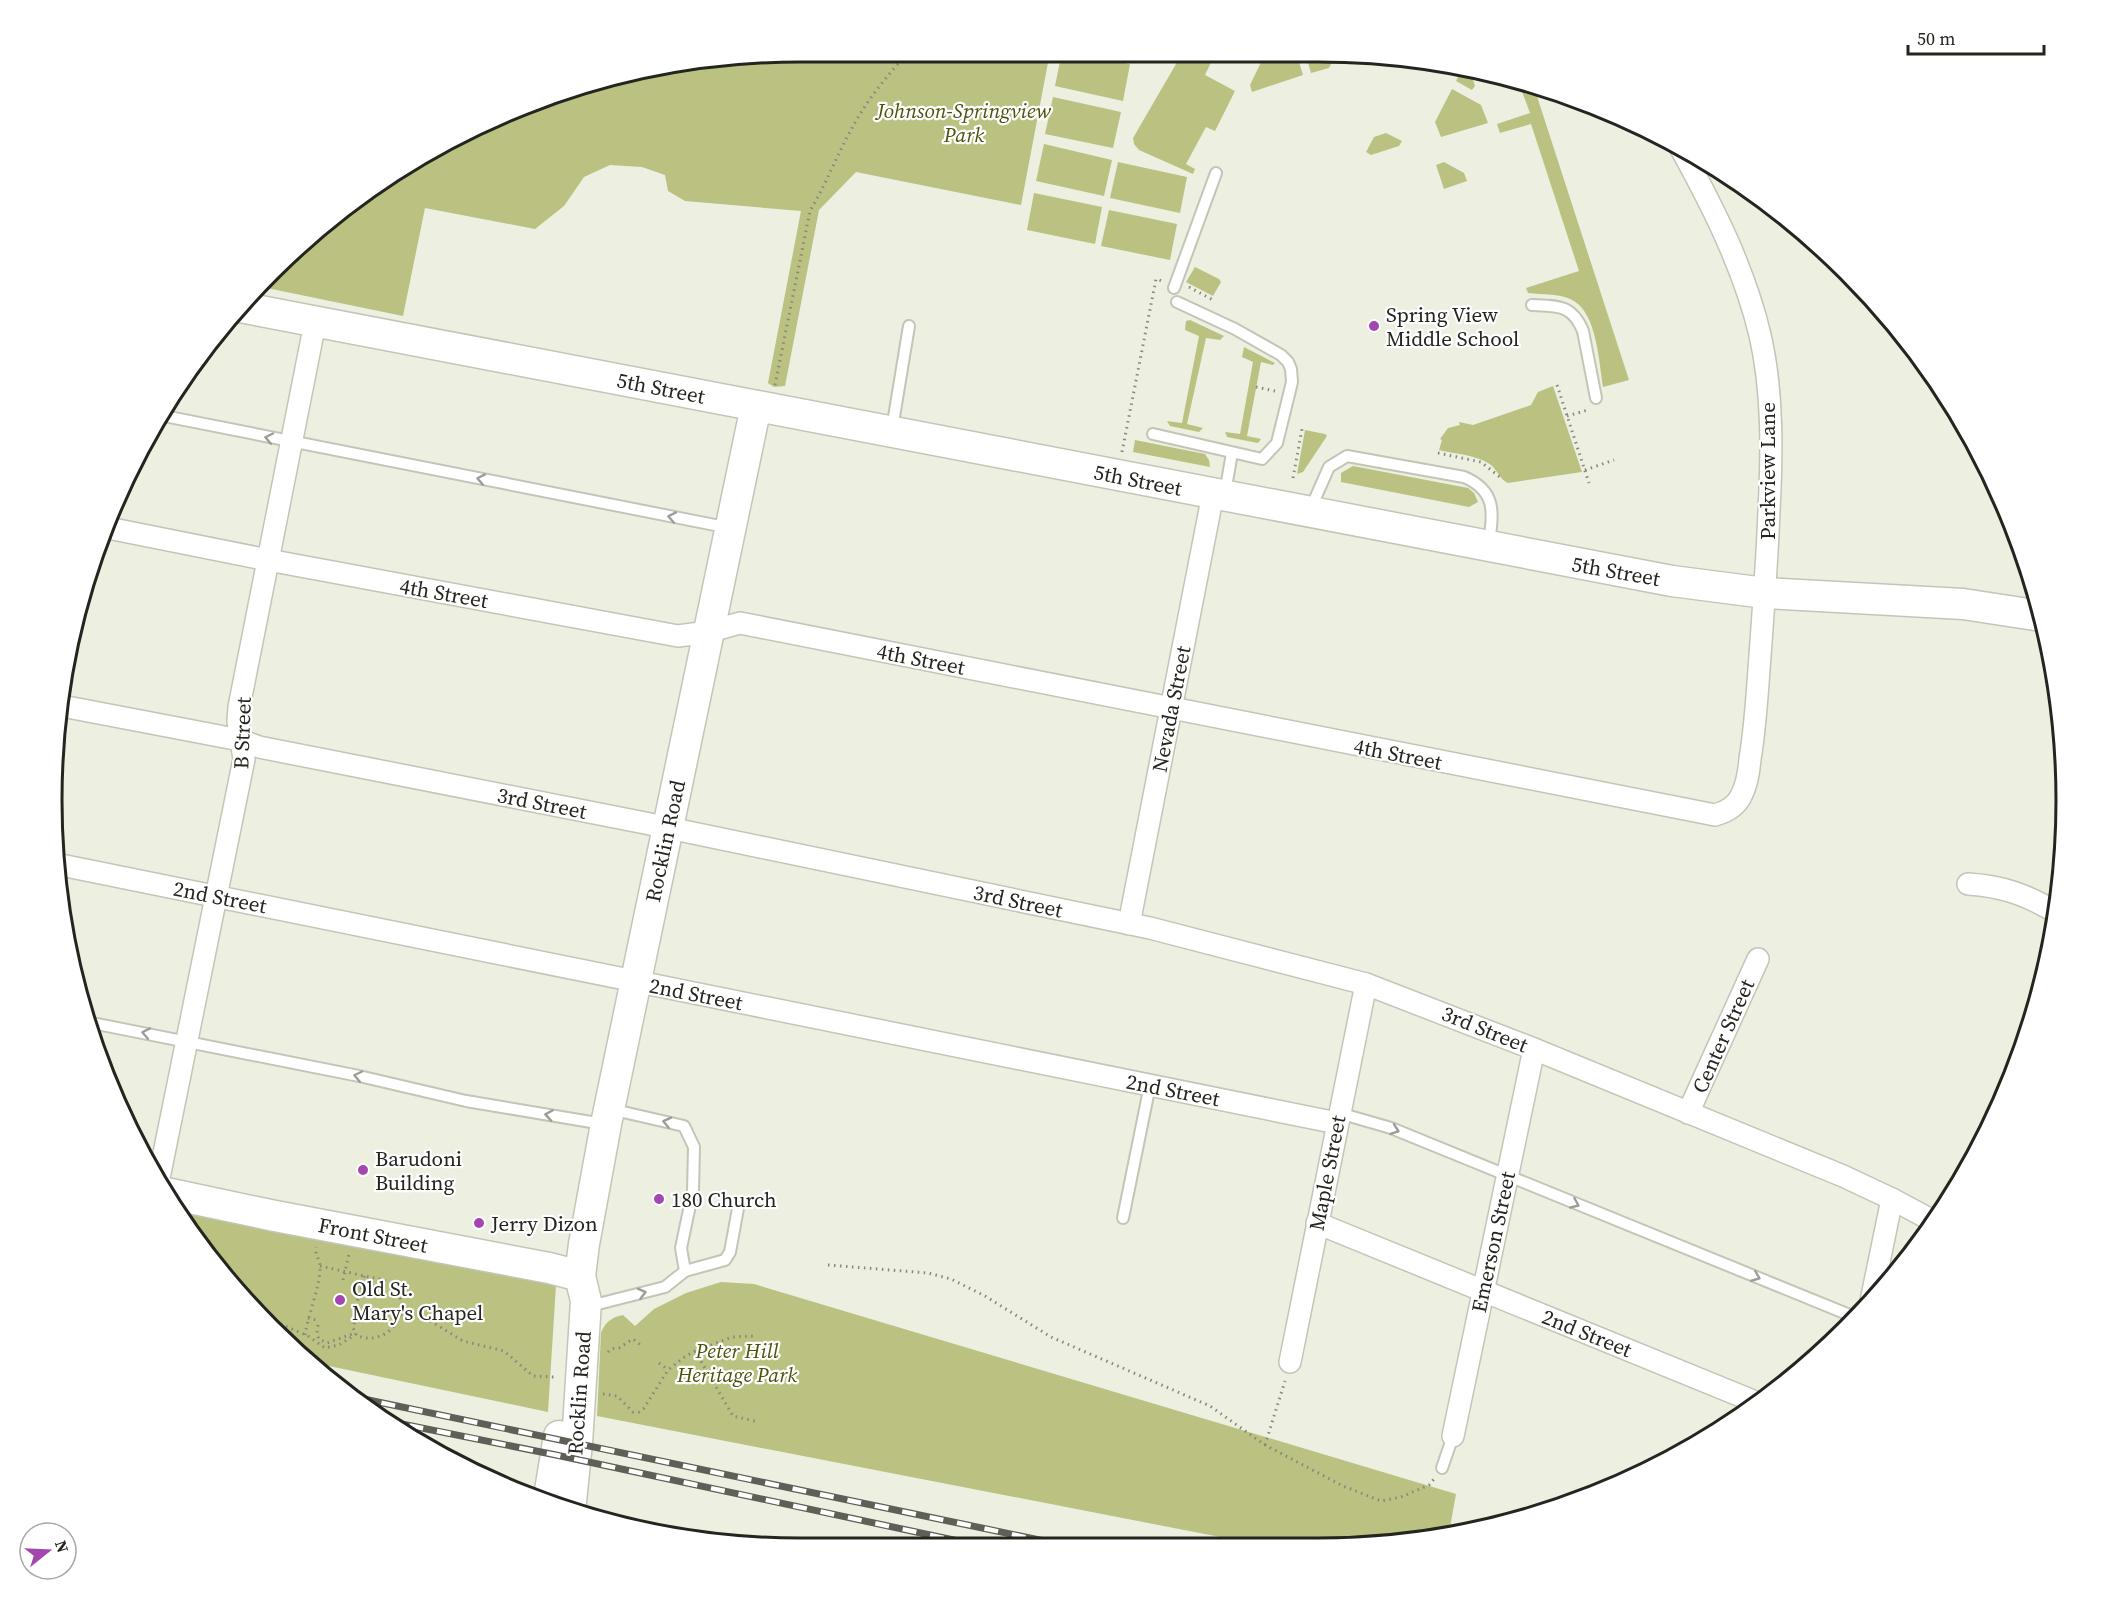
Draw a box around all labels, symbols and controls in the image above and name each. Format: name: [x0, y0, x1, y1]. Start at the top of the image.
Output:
scale bar: [1908, 18, 2044, 56]
text: 50 m: [1917, 26, 1955, 51]
park label: Johnson-Springview Park: [874, 96, 1052, 149]
place label: Spring View Middle School: [1386, 300, 1519, 353]
marker: Spring View Middle School: [1367, 319, 1381, 333]
street label: 5th Street: [614, 365, 708, 411]
street label: Parkview Lane: [1753, 402, 1782, 540]
one-way arrow: [264, 432, 274, 445]
street label: 5th Street: [1091, 457, 1185, 503]
one-way arrow: [476, 473, 486, 486]
one-way arrow: [668, 511, 678, 524]
street label: 5th Street: [1570, 549, 1663, 593]
street label: 4th Street: [398, 571, 491, 615]
street label: 4th Street: [874, 636, 968, 682]
street label: Nevada Street: [1145, 643, 1197, 775]
street label: B Street: [226, 696, 258, 770]
street label: 4th Street: [1351, 731, 1445, 777]
street label: Rocklin Road: [638, 777, 692, 905]
street label: 3rd Street: [495, 780, 589, 826]
street label: 2nd Street: [171, 874, 269, 920]
street label: 3rd Street: [971, 877, 1065, 925]
street label: 2nd Street: [647, 971, 745, 1017]
street label: Center Street: [1685, 974, 1761, 1098]
street label: 3rd Street: [1438, 999, 1532, 1059]
one-way arrow: [141, 1028, 151, 1041]
street label: 2nd Street: [1124, 1067, 1222, 1113]
one-way arrow: [353, 1070, 363, 1083]
one-way arrow: [544, 1109, 553, 1121]
street label: Maple Street: [1302, 1113, 1352, 1233]
one-way arrow: [662, 1116, 672, 1129]
one-way arrow: [1389, 1122, 1400, 1135]
place label: Barudoni Building: [375, 1144, 462, 1197]
marker: Barudoni Building: [356, 1163, 370, 1177]
street label: Emerson Street: [1464, 1169, 1522, 1315]
place label: 180 Church: [671, 1185, 777, 1214]
marker: 180 Church: [652, 1192, 666, 1206]
one-way arrow: [1569, 1196, 1580, 1208]
place label: Jerry Dizon: [490, 1209, 598, 1238]
street label: Front Street: [316, 1210, 430, 1260]
marker: Jerry Dizon: [472, 1216, 486, 1230]
one-way arrow: [1750, 1270, 1761, 1282]
place label: Old St. Mary's Chapel: [352, 1274, 483, 1327]
one-way arrow: [637, 1287, 647, 1300]
marker: Old St. Mary's Chapel: [333, 1293, 347, 1307]
street label: 2nd Street: [1538, 1302, 1636, 1364]
street label: Rocklin Road: [560, 1330, 598, 1456]
park label: Peter Hill Heritage Park: [676, 1336, 797, 1389]
north arrow: [18, 1521, 78, 1581]
text: N: [50, 1537, 75, 1556]

